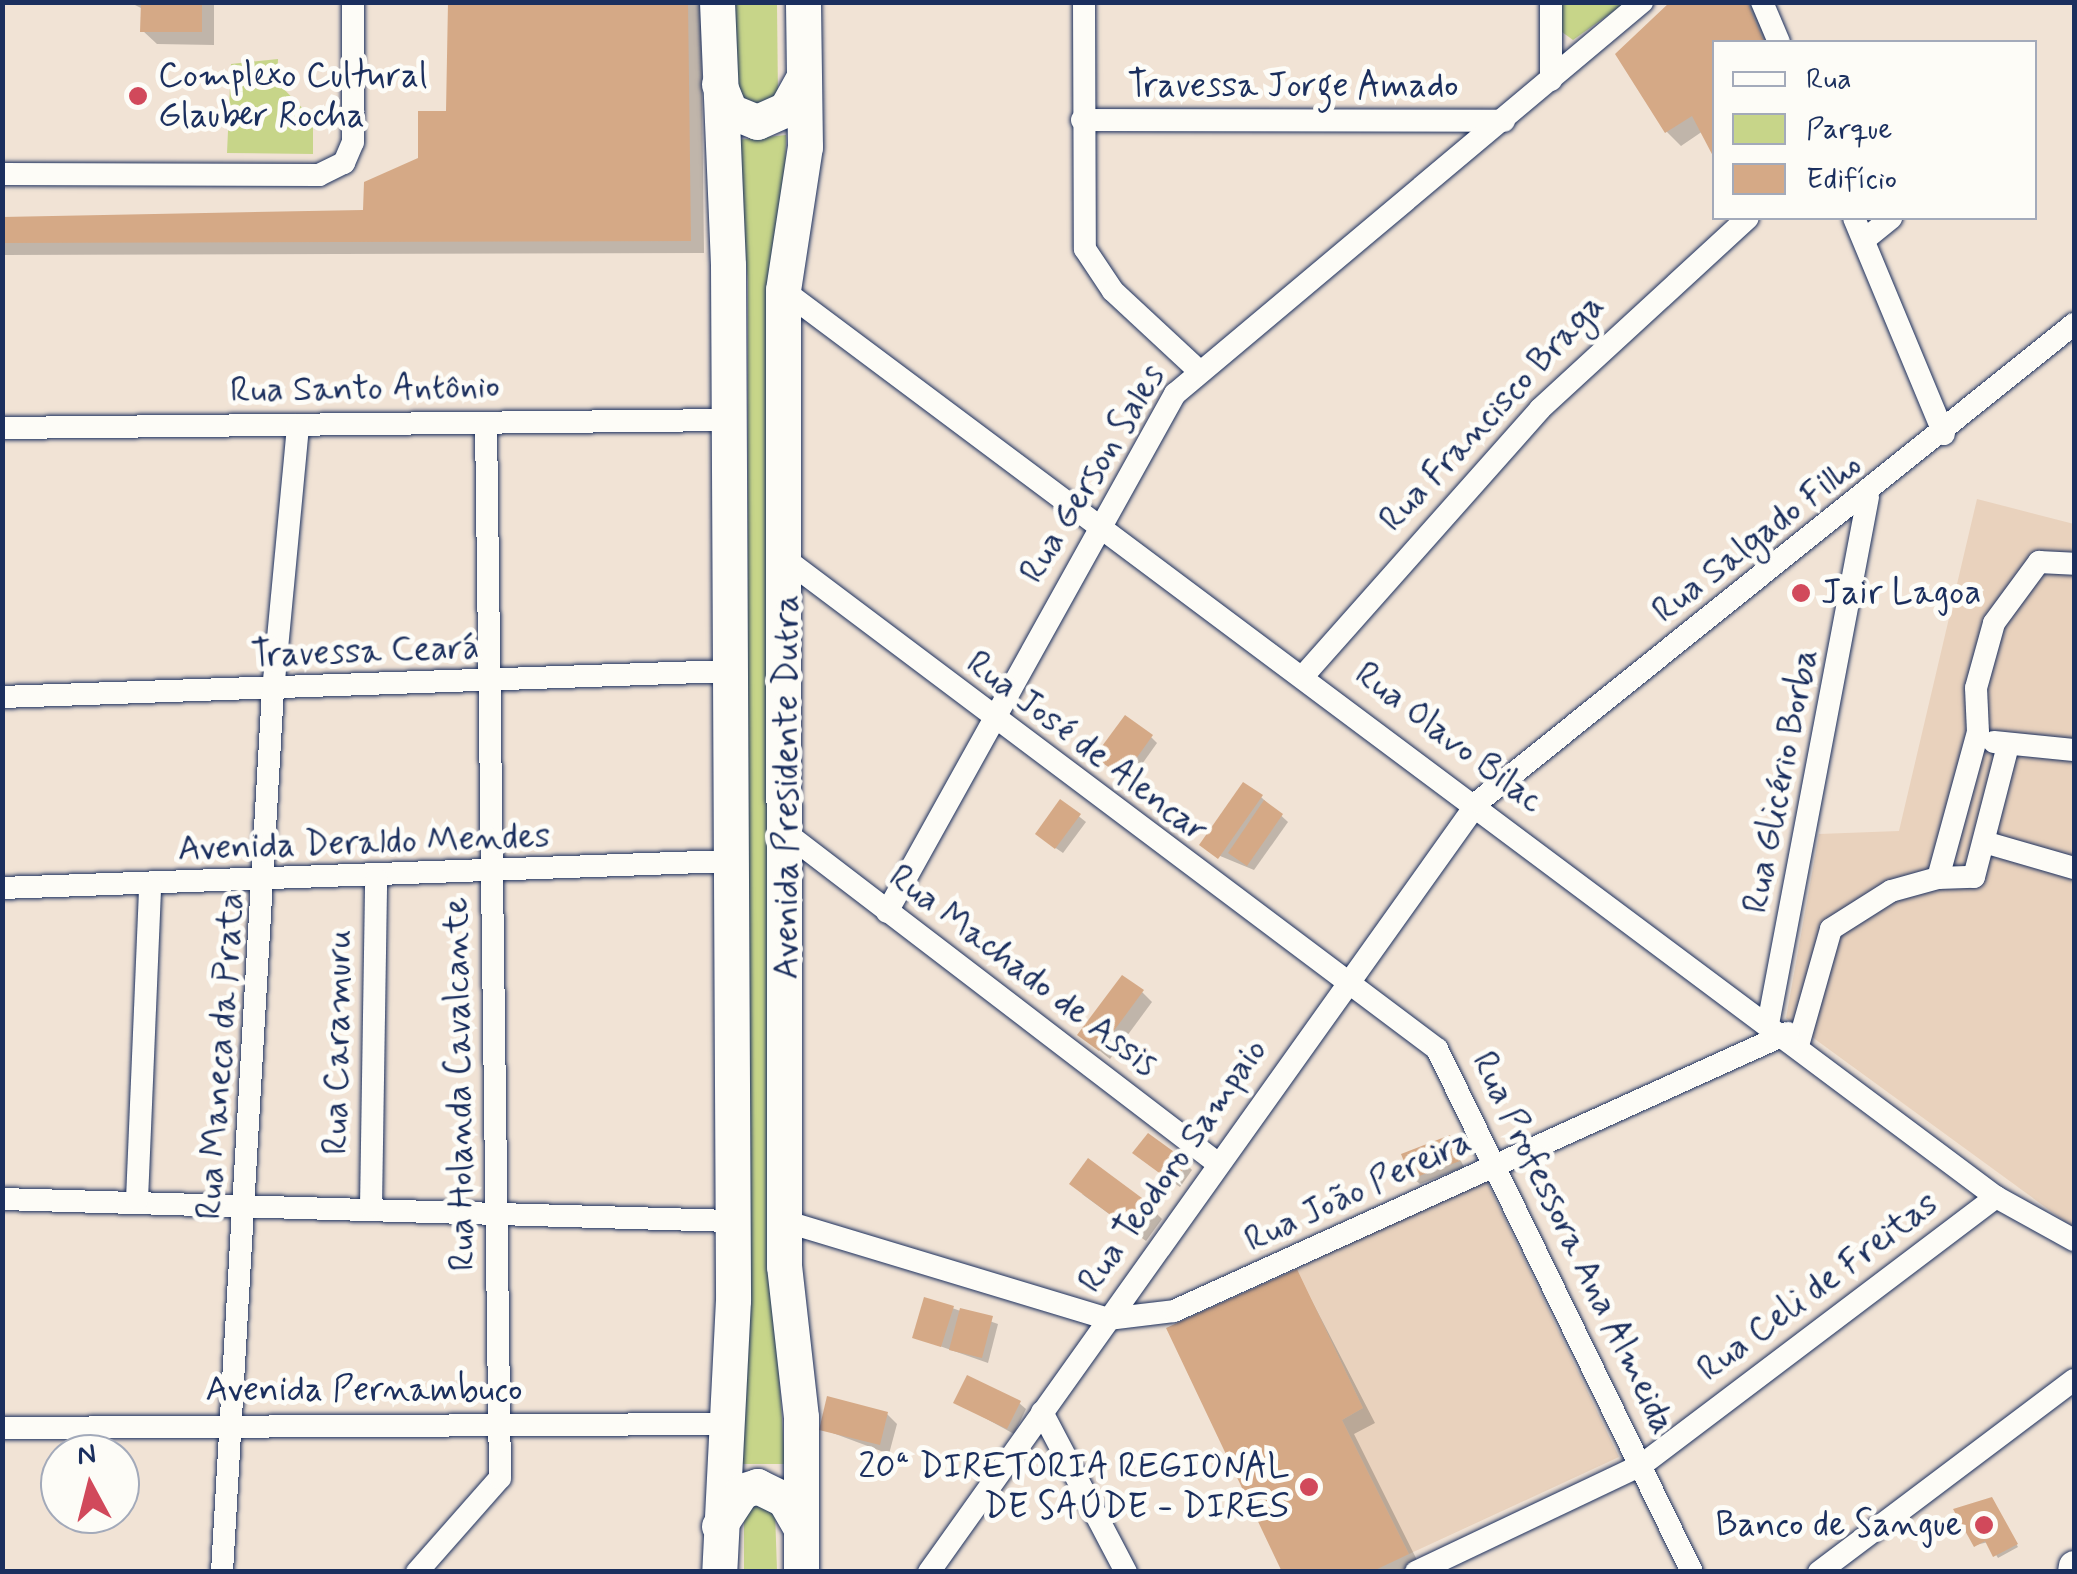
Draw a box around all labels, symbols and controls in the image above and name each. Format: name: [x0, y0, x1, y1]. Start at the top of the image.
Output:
legend: [1712, 40, 2037, 220]
place label: Complexo Cultural Glauber Rocha: [158, 55, 431, 137]
text: Rua: [1806, 60, 1852, 99]
street label: Travessa Jorge Amado: [1128, 65, 1458, 107]
marker: Complexo Cultural Glauber Rocha: [127, 85, 149, 107]
text: Parque: [1806, 110, 1892, 149]
text: Edifício: [1806, 160, 1897, 199]
street label: Rua Francisco Braga: [1373, 287, 1611, 539]
street label: Rua Gerson Sales: [1011, 356, 1175, 592]
street label: Rua Santo Antônio: [231, 366, 499, 412]
street label: Rua Salgado Filho: [1646, 445, 1868, 631]
place label: Jair Lagoa: [1821, 572, 1983, 614]
marker: Jair Lagoa: [1790, 582, 1812, 604]
street label: Avenida Presidente Dutra: [766, 597, 808, 977]
street label: Travessa Ceará: [249, 627, 481, 677]
street label: Rua José de Alencar: [956, 641, 1218, 853]
street label: Rua Glicério Borba: [1735, 645, 1827, 917]
street label: Rua Olavo Bilac: [1348, 655, 1550, 821]
street label: Avenida Deraldo Mendes: [183, 816, 545, 870]
street label: Rua Machado de Assis: [882, 857, 1164, 1085]
street label: Rua Maneca da Prata: [189, 896, 253, 1216]
street label: Rua Holanda Cavalcante: [436, 898, 484, 1270]
street label: Rua Caramuru: [315, 929, 361, 1155]
street label: Rua Teodoro Sampaio: [1070, 1031, 1276, 1301]
street label: Rua Professora Ana Almeida: [1462, 1045, 1684, 1441]
street label: Rua João Pereira: [1238, 1120, 1478, 1262]
street label: Rua Celi de Freitas: [1691, 1184, 1945, 1390]
street label: Avenida Pernambuco: [206, 1369, 522, 1411]
north arrow: [40, 1434, 140, 1534]
text: N: [75, 1436, 98, 1475]
place label: 20ª DIRETORIA REGIONAL DE SAÚDE - DIRES: [858, 1446, 1289, 1528]
marker: 20ª DIRETORIA REGIONAL DE SAÚDE - DIRES: [1298, 1476, 1320, 1498]
place label: Banco de Sangue: [1719, 1504, 1962, 1546]
marker: Banco de Sangue: [1971, 1512, 1997, 1538]

